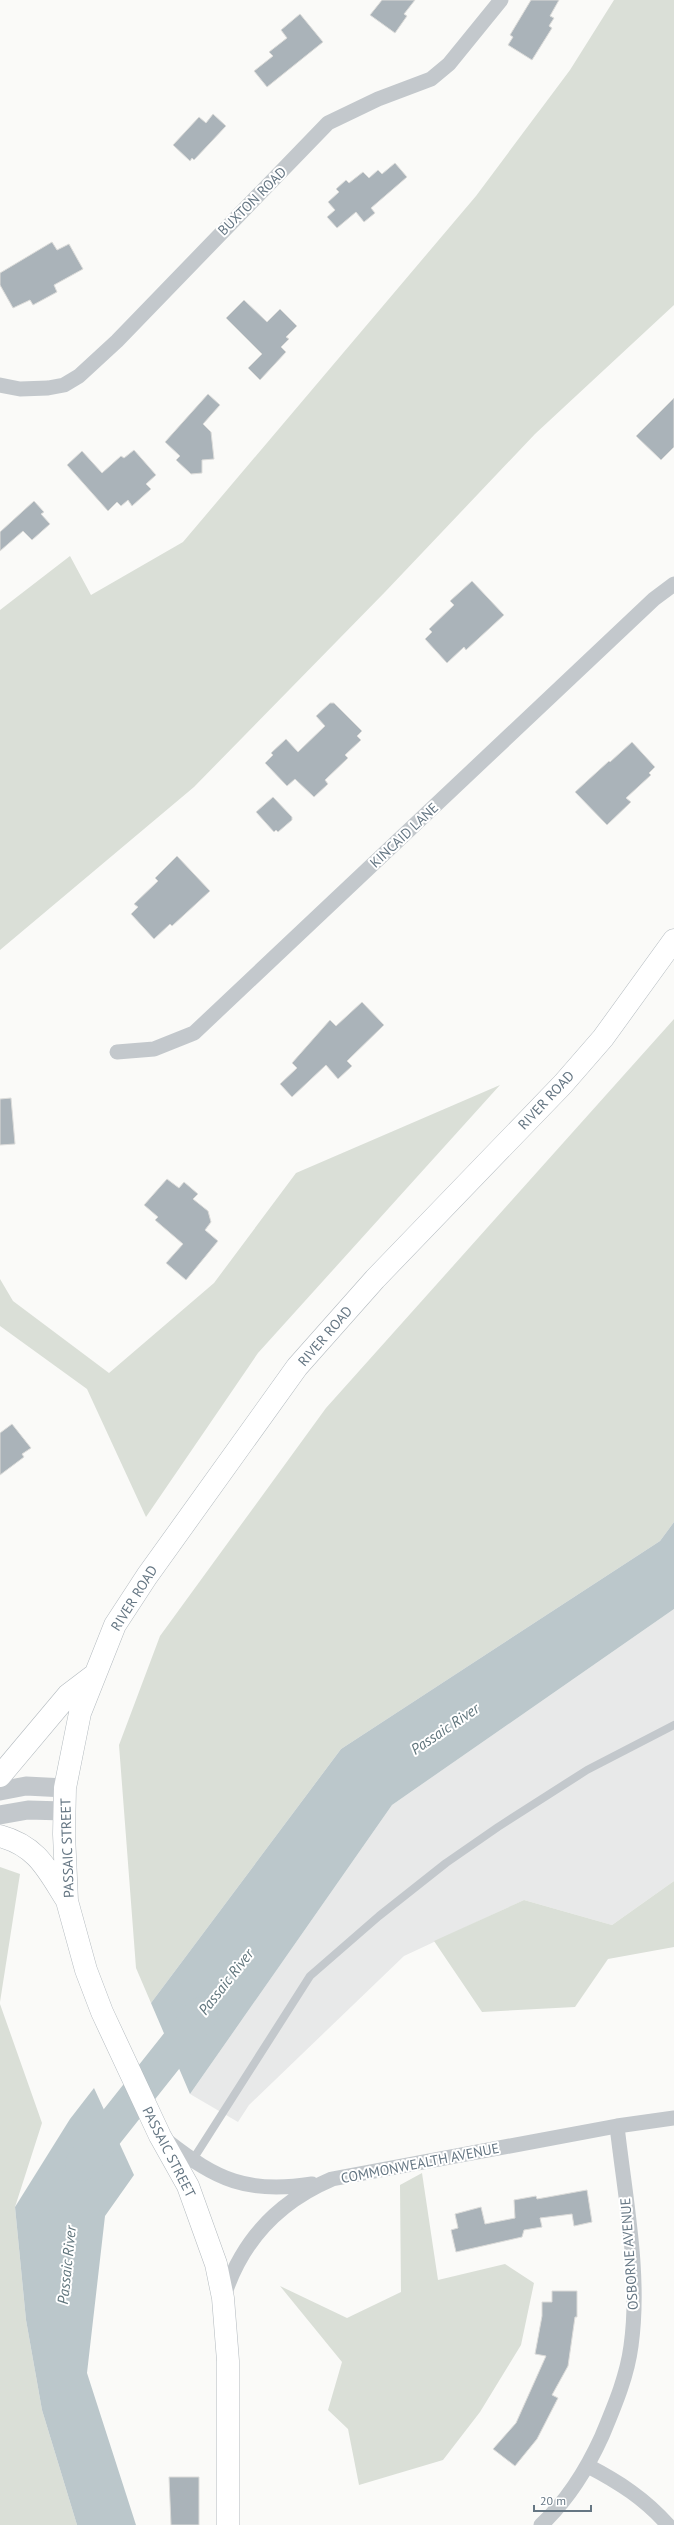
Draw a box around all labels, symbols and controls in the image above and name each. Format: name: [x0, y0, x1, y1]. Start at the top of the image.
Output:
street label: BUXTON ROAD: [214, 163, 290, 239]
street label: KINCAID LANE: [366, 799, 442, 871]
street label: RIVER ROAD: [514, 1067, 578, 1133]
street label: RIVER ROAD: [294, 1302, 356, 1370]
street label: RIVER ROAD: [107, 1562, 161, 1634]
water label: Passaic River: [407, 1698, 484, 1758]
street label: PASSAIC STREET: [56, 1798, 78, 1898]
water label: Passaic River: [194, 1944, 258, 2019]
street label: PASSAIC STREET: [138, 2103, 200, 2201]
street label: COMMONWEALTH AVENUE: [339, 2139, 501, 2187]
street label: OSBORNE AVENUE: [616, 2197, 642, 2311]
water label: Passaic River: [53, 2224, 80, 2305]
scale bar: [534, 2487, 591, 2513]
text: 20 m: [540, 2493, 566, 2508]

